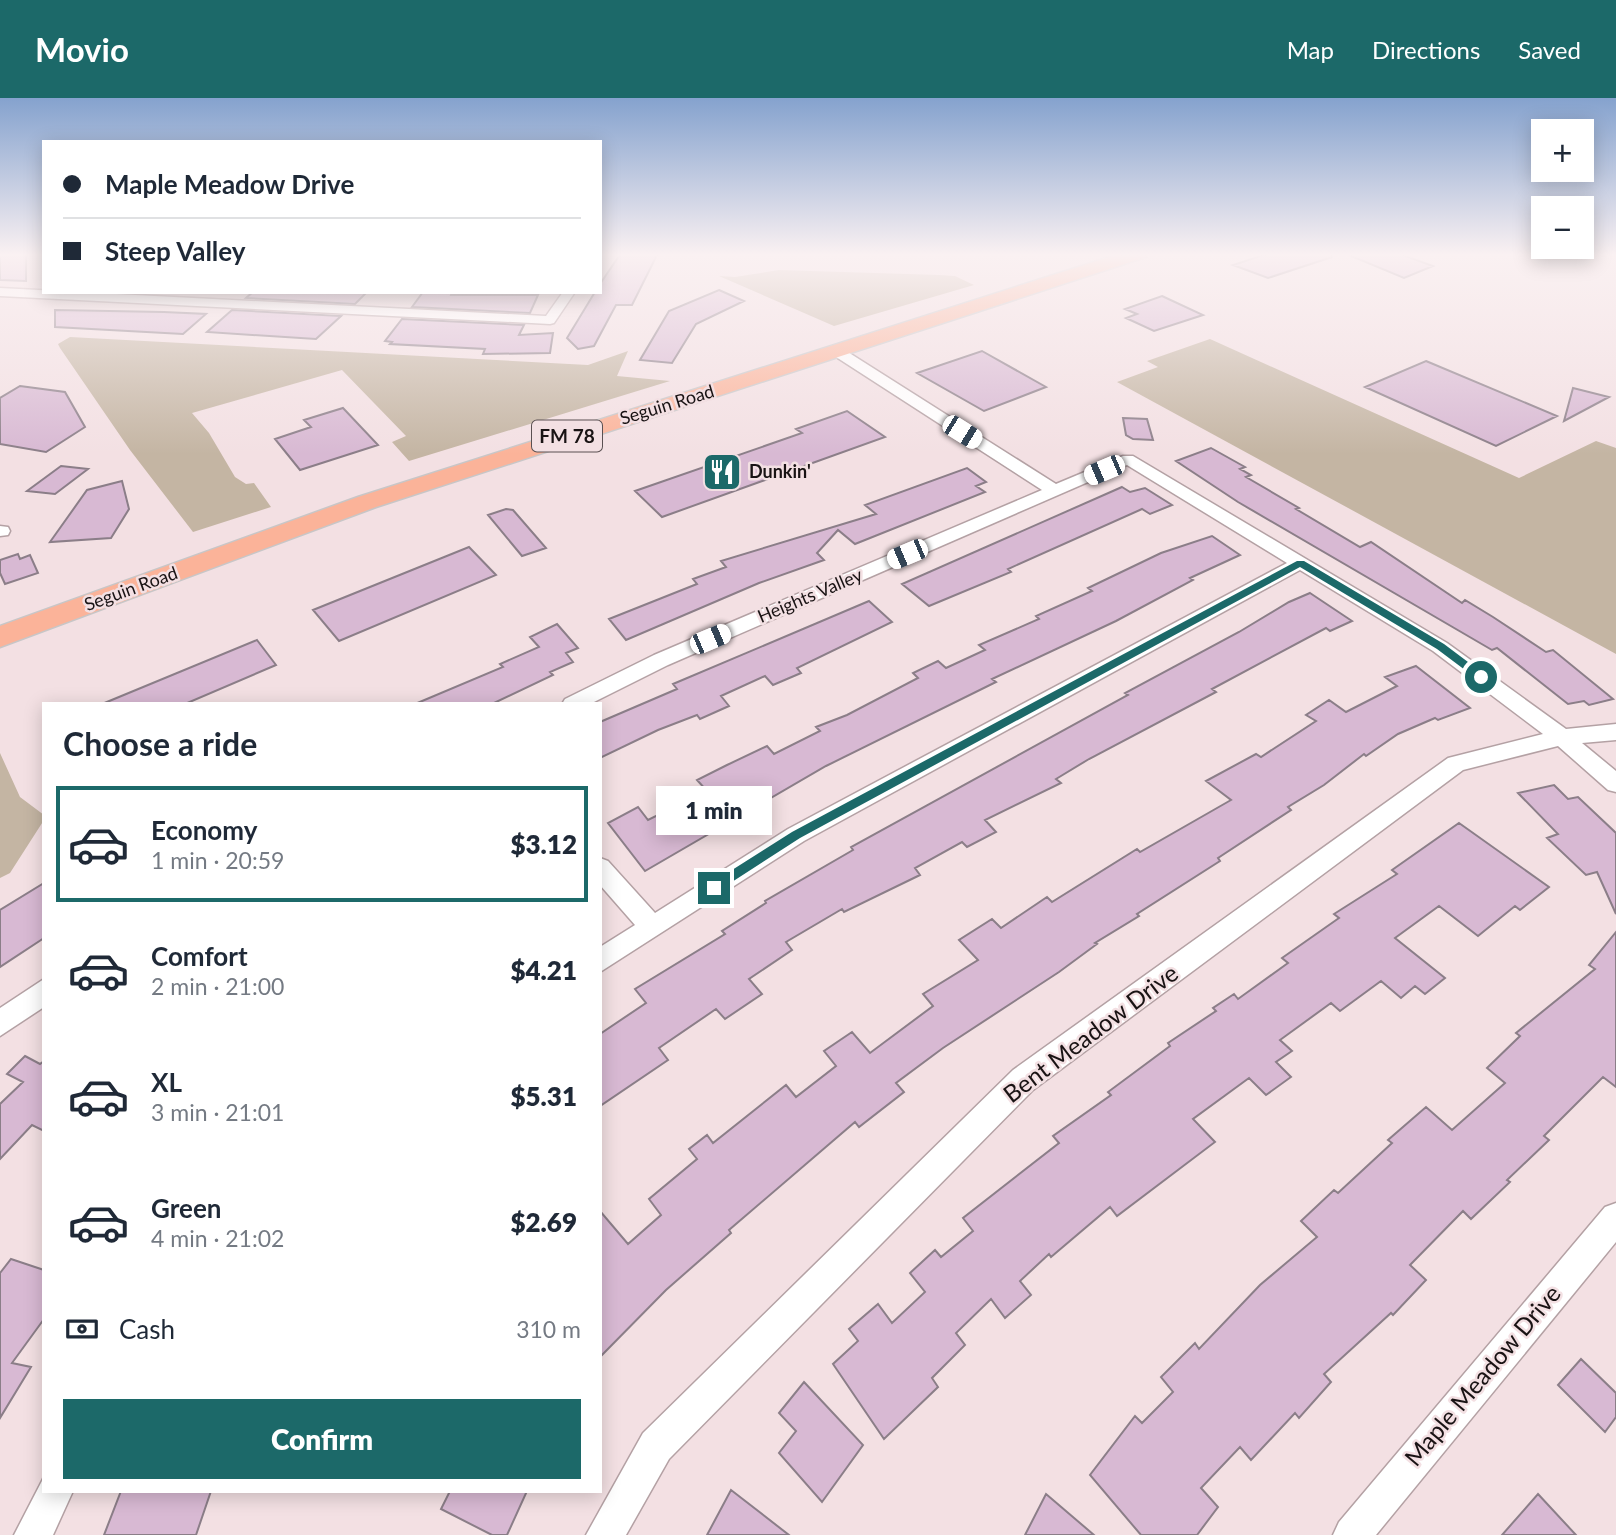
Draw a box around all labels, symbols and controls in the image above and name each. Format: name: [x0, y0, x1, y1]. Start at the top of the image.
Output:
text: Movio: [35, 29, 129, 69]
text: Map: [1287, 35, 1334, 64]
text: Directions: [1372, 35, 1480, 64]
text: Saved: [1518, 35, 1581, 64]
map controls: [1531, 119, 1594, 259]
button: +: [1531, 119, 1594, 182]
text: Maple Meadow Drive: [105, 168, 354, 200]
button: −: [1531, 196, 1594, 259]
text: Steep Valley: [105, 235, 246, 267]
street label: Seguin Road: [617, 379, 717, 429]
car: [939, 412, 986, 452]
road number: FM 78: [532, 420, 602, 452]
restaurant icon: Dunkin': [701, 451, 743, 493]
car: [1081, 452, 1128, 488]
place label: Dunkin': [749, 460, 811, 482]
car: [884, 536, 931, 572]
street label: Seguin Road: [81, 561, 180, 615]
street label: Heights Valley: [754, 563, 866, 627]
car: [687, 621, 734, 657]
route start: [1465, 661, 1497, 693]
text: Choose a ride: [63, 724, 257, 763]
callout: 1 min: [656, 786, 772, 836]
text: 1 min: [685, 796, 743, 824]
icon: car: [67, 813, 130, 876]
text: Economy: [151, 814, 257, 846]
text: $3.12: [510, 828, 577, 860]
text: 1 min · 20:59: [151, 846, 284, 874]
route end: [698, 872, 730, 904]
icon: car: [67, 939, 130, 1002]
text: Comfort: [151, 940, 248, 972]
text: $4.21: [510, 954, 577, 986]
street label: Bent Meadow Drive: [997, 958, 1183, 1108]
text: 2 min · 21:00: [151, 972, 284, 1000]
icon: car: [67, 1065, 130, 1128]
text: XL: [151, 1066, 182, 1098]
text: $5.31: [510, 1080, 577, 1112]
text: 3 min · 21:01: [151, 1098, 284, 1126]
icon: car: [67, 1191, 130, 1254]
text: Green: [151, 1192, 221, 1224]
text: $2.69: [510, 1206, 577, 1238]
text: 4 min · 21:02: [151, 1224, 284, 1252]
street label: Maple Meadow Drive: [1398, 1279, 1566, 1471]
icon: cash: [63, 1310, 101, 1348]
text: Cash: [119, 1313, 175, 1345]
text: 310 m: [516, 1315, 581, 1343]
button: Confirm: [63, 1399, 581, 1479]

